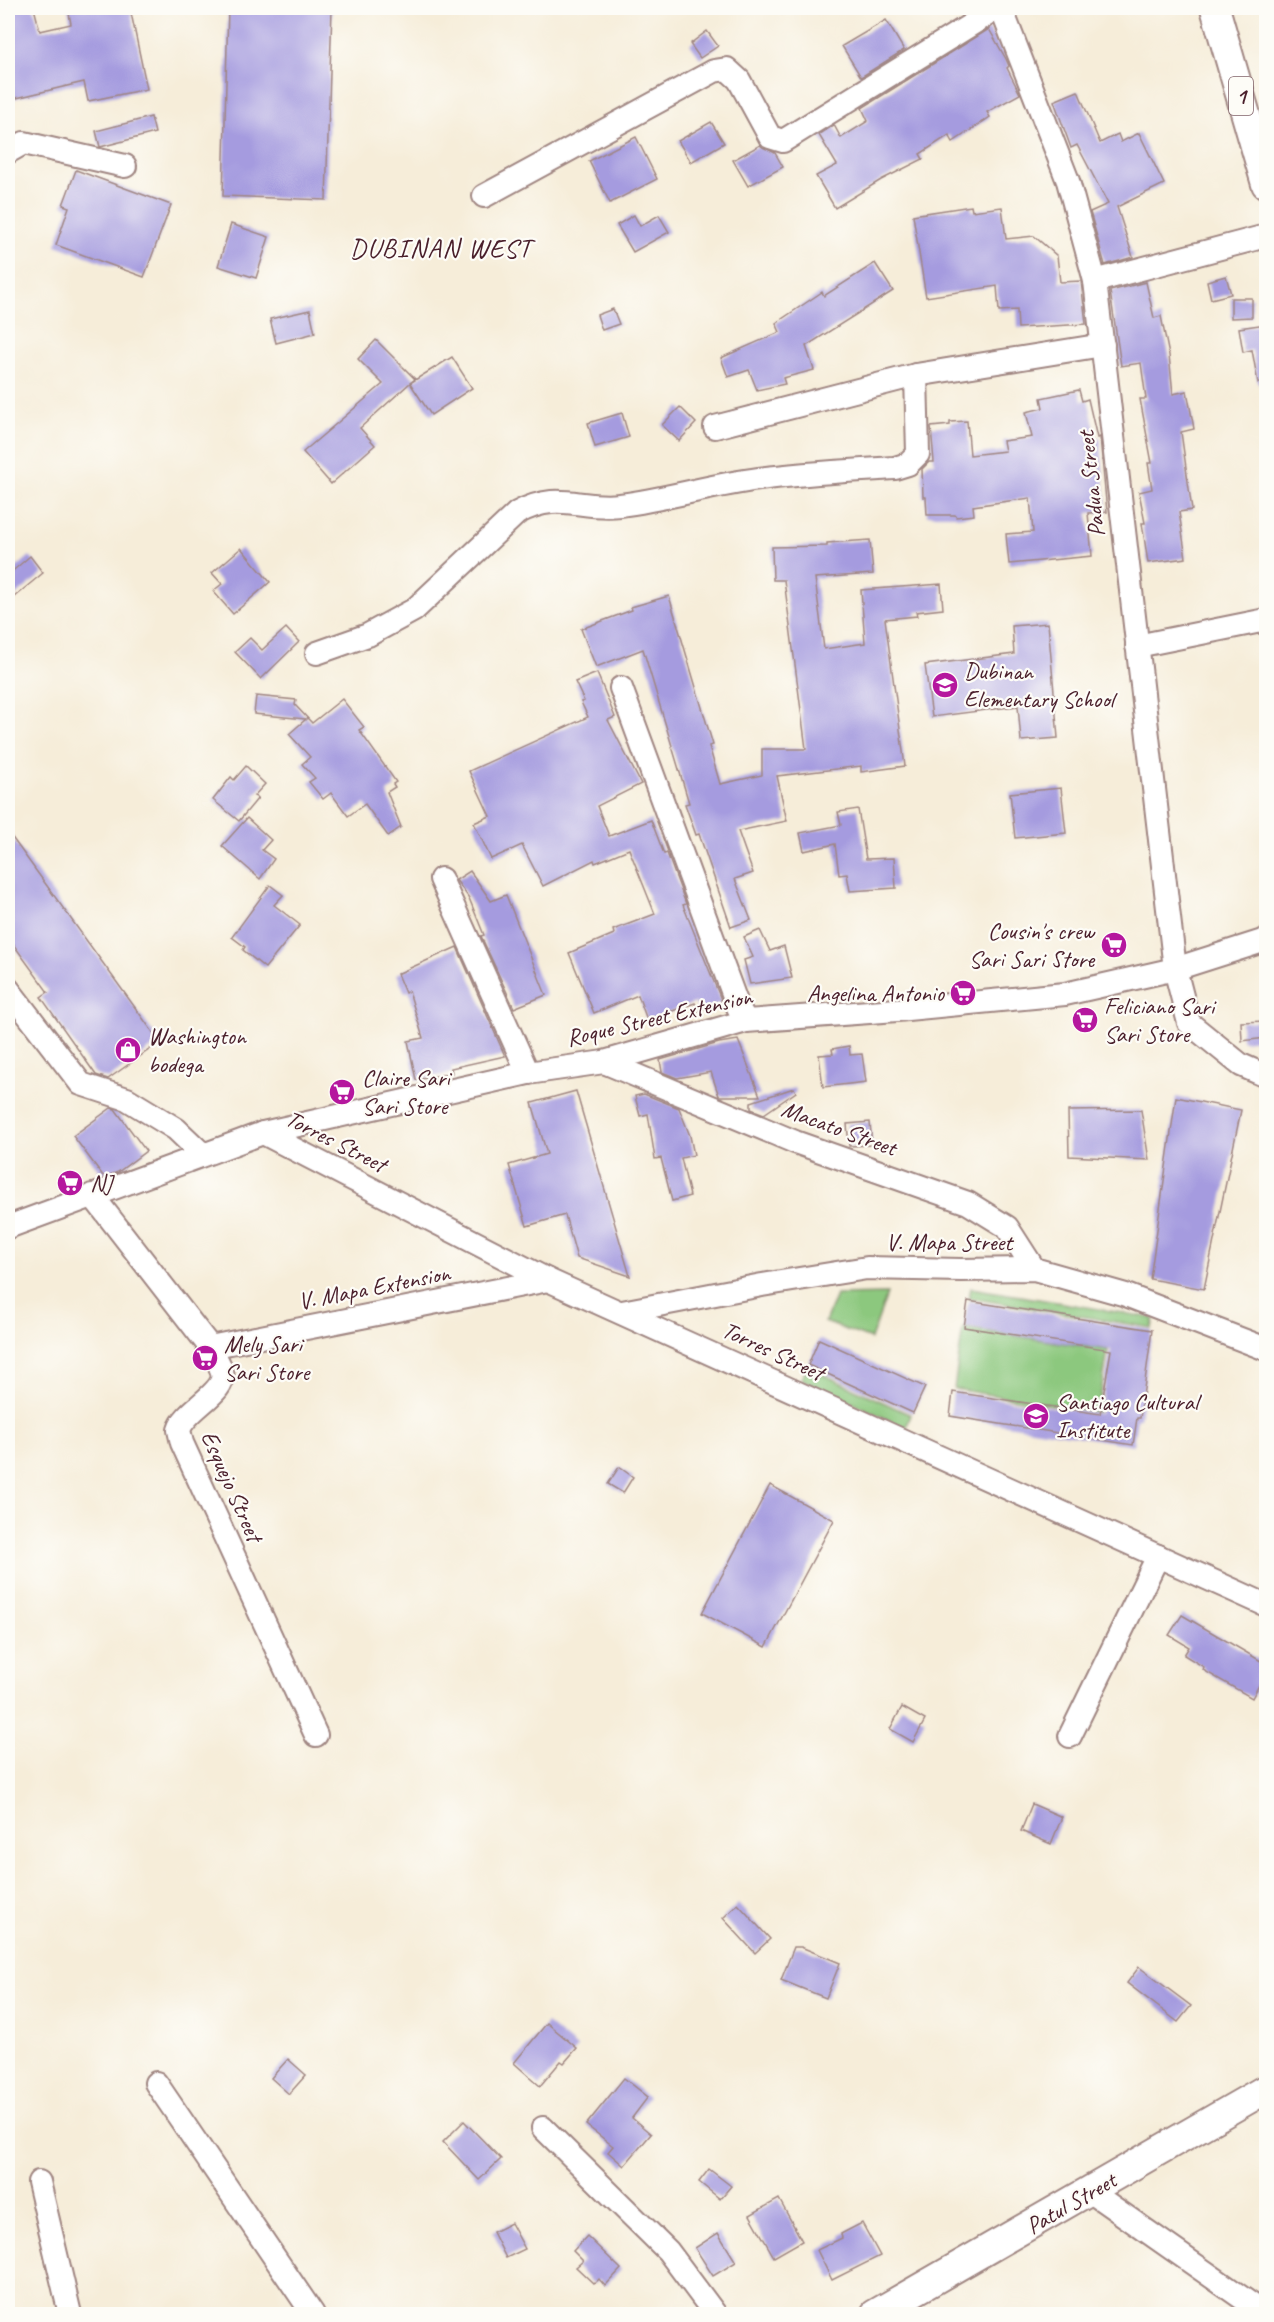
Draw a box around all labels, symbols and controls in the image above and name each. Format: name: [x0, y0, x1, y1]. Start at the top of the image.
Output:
road number: 1: [1229, 77, 1253, 115]
district label: DUBINAN WEST: [350, 231, 536, 265]
street label: Padua Street: [1070, 427, 1111, 538]
place label: Dubinan Elementary School: [964, 656, 1118, 714]
school or university icon: Dubinan Elementary School: [930, 670, 960, 700]
place label: Cousin's crew Sari Sari Store: [969, 916, 1096, 974]
supermarket icon: Cousin's crew Sari Sari Store: [1099, 930, 1129, 960]
place label: Angelina Antonio: [807, 978, 946, 1008]
supermarket icon: Angelina Antonio: [948, 978, 978, 1008]
street label: Roque Street Extension: [563, 981, 756, 1053]
place label: Feliciano Sari Sari Store: [1104, 991, 1217, 1049]
supermarket icon: Feliciano Sari Sari Store: [1070, 1005, 1100, 1035]
place label: Washington bodega: [148, 1021, 247, 1079]
shop icon: Washington bodega: [113, 1035, 143, 1065]
place label: Claire Sari Sari Store: [362, 1063, 452, 1121]
supermarket icon: Claire Sari Sari Store: [327, 1077, 357, 1107]
street label: Macato Street: [778, 1093, 902, 1163]
street label: Torres Street: [281, 1103, 394, 1180]
supermarket icon: NJ: [55, 1168, 85, 1198]
place label: NJ: [90, 1168, 115, 1198]
street label: V. Mapa Street: [886, 1227, 1014, 1257]
street label: V. Mapa Extension: [296, 1257, 454, 1316]
street label: Torres Street: [717, 1314, 831, 1389]
place label: Mely Sari Sari Store: [224, 1329, 312, 1387]
supermarket icon: Mely Sari Sari Store: [190, 1343, 220, 1373]
place label: Santiago Cultural Institute: [1056, 1387, 1202, 1445]
school or university icon: Santiago Cultural Institute: [1021, 1401, 1051, 1431]
street label: Esquejo Street: [194, 1426, 271, 1549]
street label: Patul Street: [1021, 2164, 1123, 2241]

